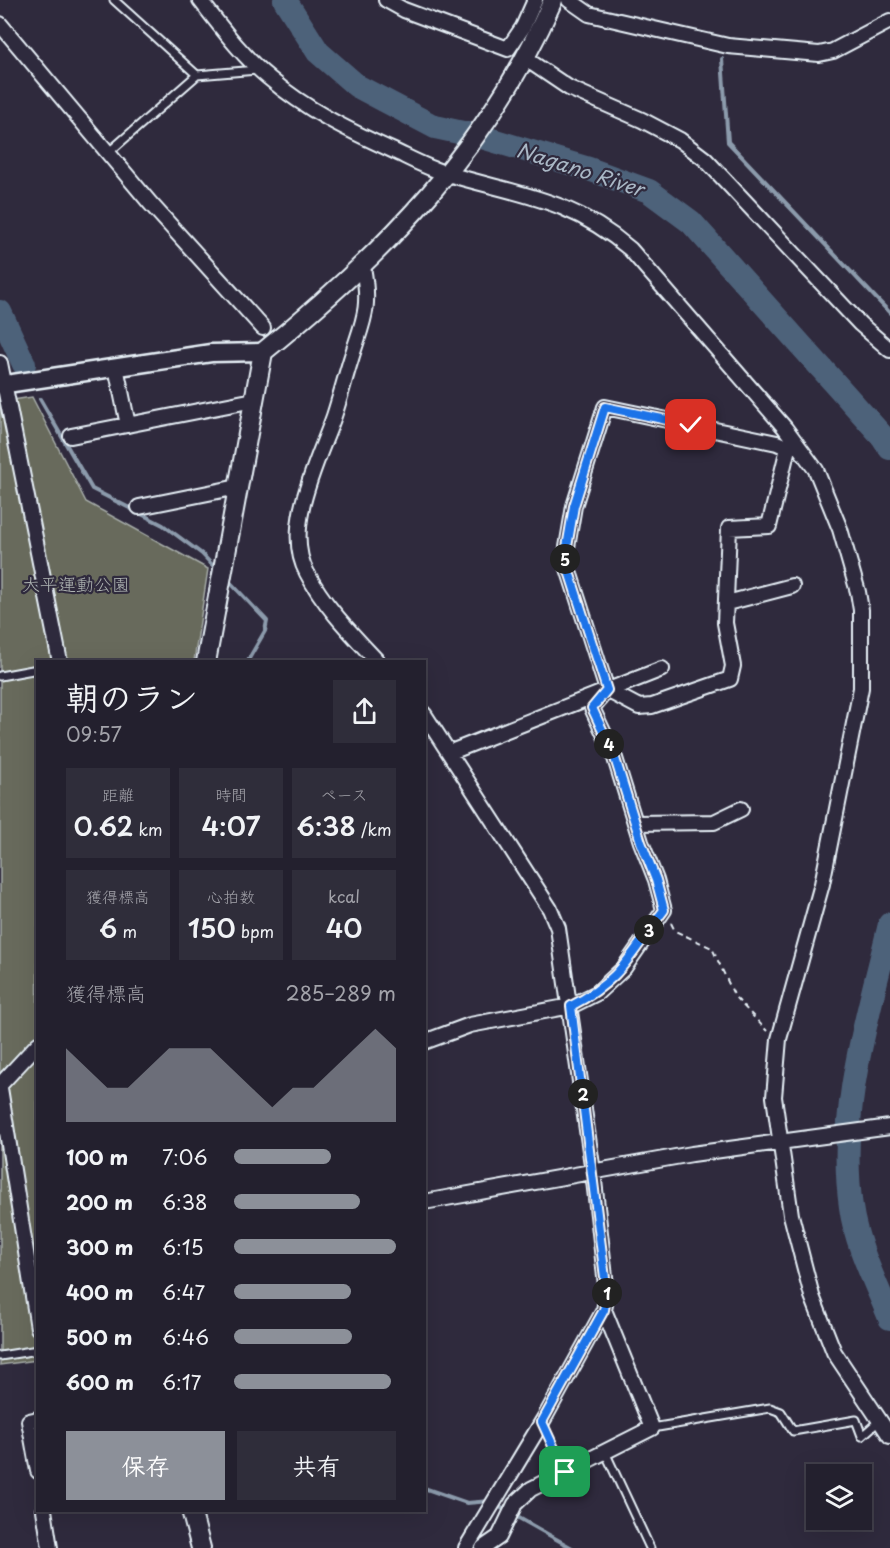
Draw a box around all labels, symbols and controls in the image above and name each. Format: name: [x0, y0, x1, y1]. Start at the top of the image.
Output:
water label: Nagano River: [513, 134, 650, 204]
pin: [665, 399, 716, 450]
icon: check: [674, 408, 707, 441]
pin: 5: [550, 544, 580, 574]
text: 5: [560, 547, 570, 571]
park label: 大平運動公園: [22, 570, 130, 597]
text: 朝のラン: [66, 671, 198, 721]
button: share: [333, 680, 396, 743]
text: 09:57: [66, 719, 122, 749]
pin: 4: [594, 729, 624, 759]
text: 4: [604, 732, 614, 756]
text: 距離: [102, 782, 134, 806]
text: 時間: [215, 782, 247, 806]
text: ペース: [320, 782, 368, 806]
text: 0.62: [73, 806, 133, 845]
text: 4:07: [202, 806, 260, 845]
text: 6:38: [296, 806, 356, 845]
text: km: [133, 817, 163, 841]
text: /km: [356, 817, 392, 841]
text: 獲得標高: [86, 884, 150, 908]
text: 心拍数: [207, 884, 255, 908]
text: kcal: [328, 884, 360, 908]
text: 6: [99, 908, 117, 947]
text: 150: [188, 908, 236, 947]
text: 40: [326, 908, 362, 947]
pin: 3: [634, 915, 664, 945]
text: 3: [644, 918, 654, 942]
text: m: [117, 919, 137, 943]
text: bpm: [236, 919, 274, 943]
text: 獲得標高: [66, 978, 146, 1008]
text: 285–289 m: [286, 978, 396, 1008]
pin: 2: [568, 1079, 598, 1109]
text: 2: [577, 1082, 589, 1106]
text: 100 m: [66, 1142, 128, 1172]
text: 7:06: [162, 1142, 207, 1172]
text: 200 m: [66, 1187, 133, 1217]
text: 6:38: [162, 1187, 207, 1217]
text: 300 m: [66, 1232, 134, 1262]
text: 6:15: [162, 1232, 204, 1262]
text: 400 m: [66, 1277, 134, 1307]
text: 6:47: [162, 1277, 205, 1307]
pin: 1: [592, 1278, 622, 1308]
text: 1: [603, 1281, 611, 1305]
text: 500 m: [66, 1322, 133, 1352]
text: 6:46: [162, 1322, 209, 1352]
text: 600 m: [66, 1367, 134, 1397]
text: 6:17: [162, 1367, 201, 1397]
button: 保存: [66, 1431, 225, 1500]
button: 共有: [237, 1431, 396, 1500]
pin: [539, 1446, 590, 1497]
icon: arrive: [548, 1455, 581, 1488]
map controls: [806, 1464, 872, 1530]
button: layers: [806, 1464, 872, 1530]

